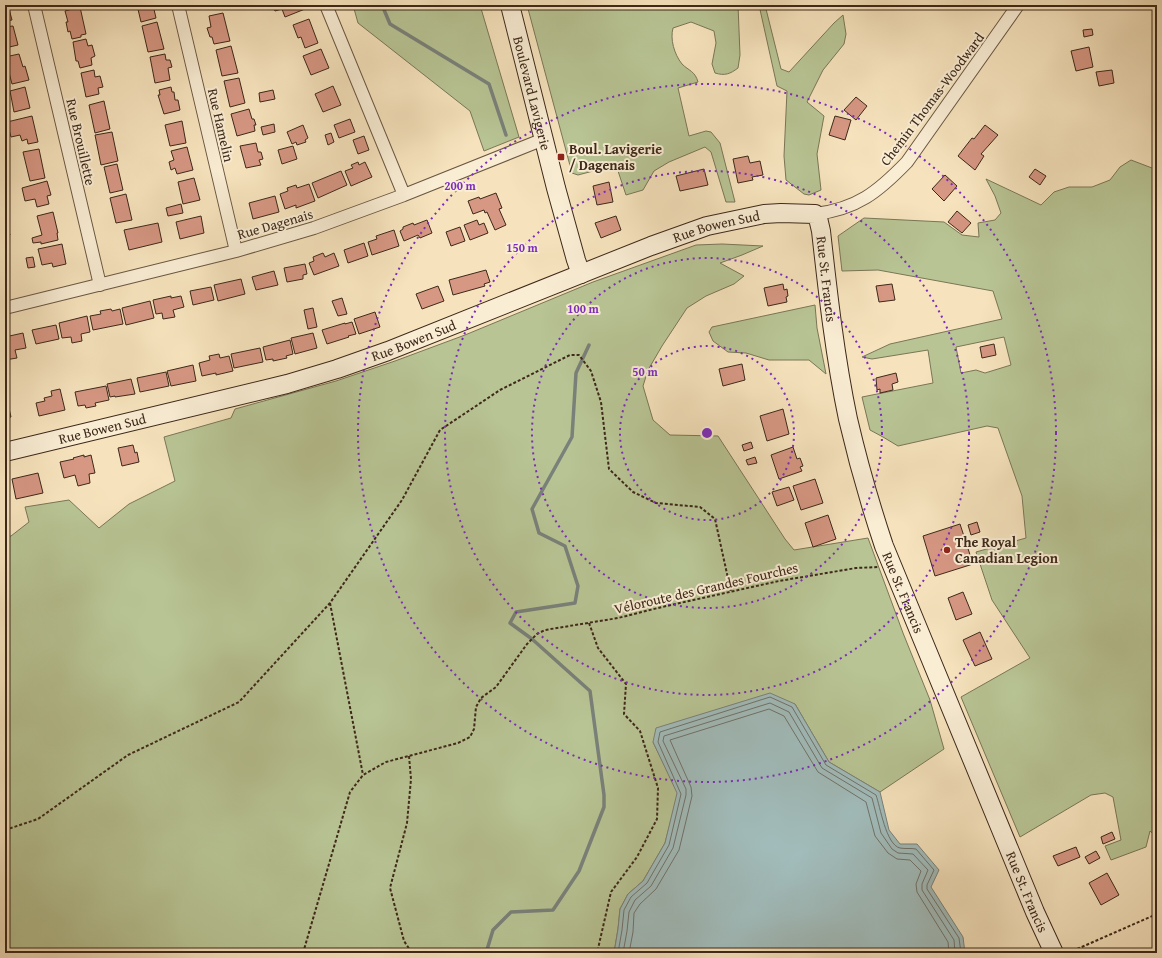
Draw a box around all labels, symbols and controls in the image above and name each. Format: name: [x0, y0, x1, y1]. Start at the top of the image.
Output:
street label: Chemin Thomas-Woodward: [875, 28, 989, 170]
street label: Boulevard Lavigerie: [508, 34, 556, 153]
street label: Rue Hamelin: [203, 86, 239, 164]
street label: Rue Brouillette: [61, 97, 101, 188]
place label: Boul. Lavigerie / Dagenais: [569, 139, 662, 175]
marker: Boul. Lavigerie / Dagenais: [556, 152, 566, 162]
text: 200 m: [444, 177, 477, 194]
street label: Rue Dagenais: [235, 204, 315, 244]
street label: Rue Bowen Sud: [670, 205, 762, 247]
street label: Rue St. Francis: [812, 235, 842, 323]
text: 150 m: [506, 239, 539, 256]
text: 100 m: [567, 300, 600, 317]
street label: Rue Bowen Sud: [369, 315, 459, 366]
text: 50 m: [632, 363, 658, 380]
street label: Rue Bowen Sud: [56, 408, 148, 449]
centre of rings: [700, 426, 714, 440]
place label: The Royal Canadian Legion: [955, 532, 1059, 568]
marker: The Royal Canadian Legion: [942, 545, 952, 555]
street label: Rue St. Francis: [877, 549, 929, 636]
street label: Véloroute des Grandes Fourches: [612, 557, 800, 619]
street label: Rue St. Francis: [1001, 848, 1053, 936]

